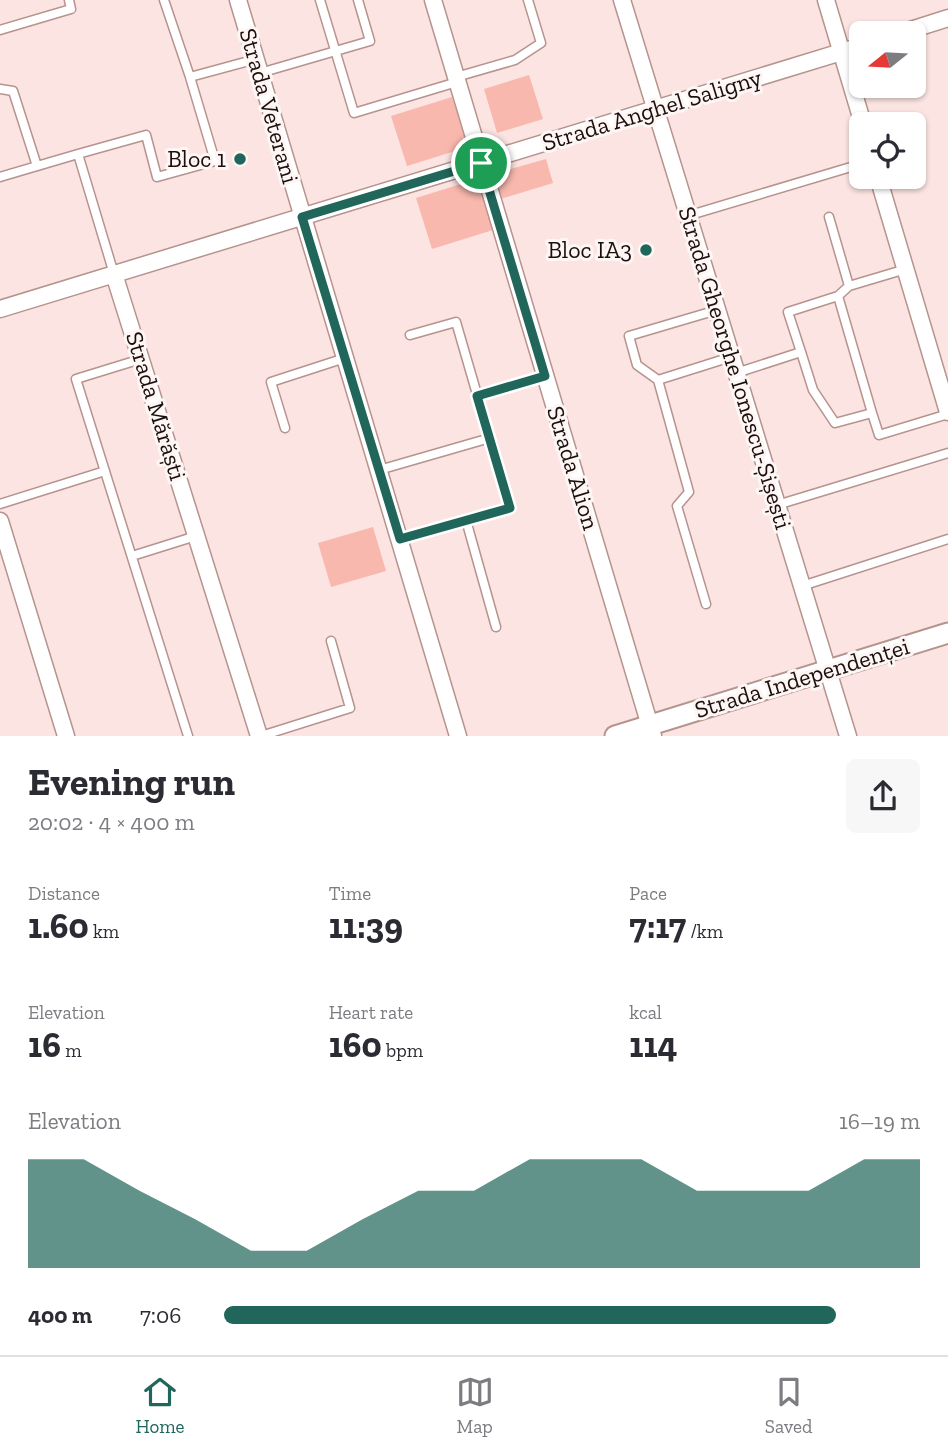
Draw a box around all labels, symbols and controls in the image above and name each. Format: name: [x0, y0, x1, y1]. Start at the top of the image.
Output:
north arrow: [849, 21, 926, 98]
map controls: [849, 21, 926, 189]
street label: Strada Veterani: [233, 25, 306, 187]
street label: Strada Anghel Saligny: [539, 62, 766, 157]
button: locate: [849, 112, 926, 189]
pin: [451, 133, 511, 193]
place label: Bloc 1: [167, 144, 226, 173]
icon: arrive: [462, 144, 500, 182]
marker: Bloc 1: [232, 151, 248, 167]
street label: Strada Gheorghe Ionescu-Șișești: [673, 203, 798, 533]
place label: Bloc IA3: [547, 235, 632, 264]
marker: Bloc IA3: [638, 242, 654, 258]
street label: Strada Mărăști: [120, 328, 193, 484]
street label: Strada Alion: [541, 403, 606, 533]
street label: Strada Independenței: [691, 631, 913, 724]
text: Evening run: [28, 759, 235, 805]
button: share: [846, 759, 920, 833]
text: 20:02 · 4 × 400 m: [28, 808, 195, 836]
text: Distance: [28, 882, 100, 905]
text: Time: [329, 882, 371, 905]
text: Pace: [629, 882, 667, 905]
text: 1.60: [28, 905, 89, 947]
text: 11:39: [329, 905, 403, 947]
text: 7:17: [629, 905, 686, 947]
text: km: [89, 920, 119, 943]
text: /km: [686, 920, 723, 943]
text: Elevation: [28, 1001, 105, 1024]
text: Heart rate: [329, 1001, 413, 1024]
text: kcal: [629, 1001, 662, 1024]
text: 16: [28, 1024, 61, 1066]
text: 160: [329, 1024, 382, 1066]
text: 114: [629, 1024, 678, 1066]
text: m: [61, 1039, 82, 1062]
text: bpm: [382, 1039, 423, 1062]
text: Elevation: [28, 1107, 121, 1135]
text: 16–19 m: [839, 1107, 920, 1135]
text: 400 m: [28, 1301, 92, 1329]
text: 7:06: [140, 1301, 181, 1329]
tab: Home: [136, 1373, 185, 1438]
tab: Map: [456, 1373, 494, 1438]
tab: Saved: [765, 1373, 812, 1438]

